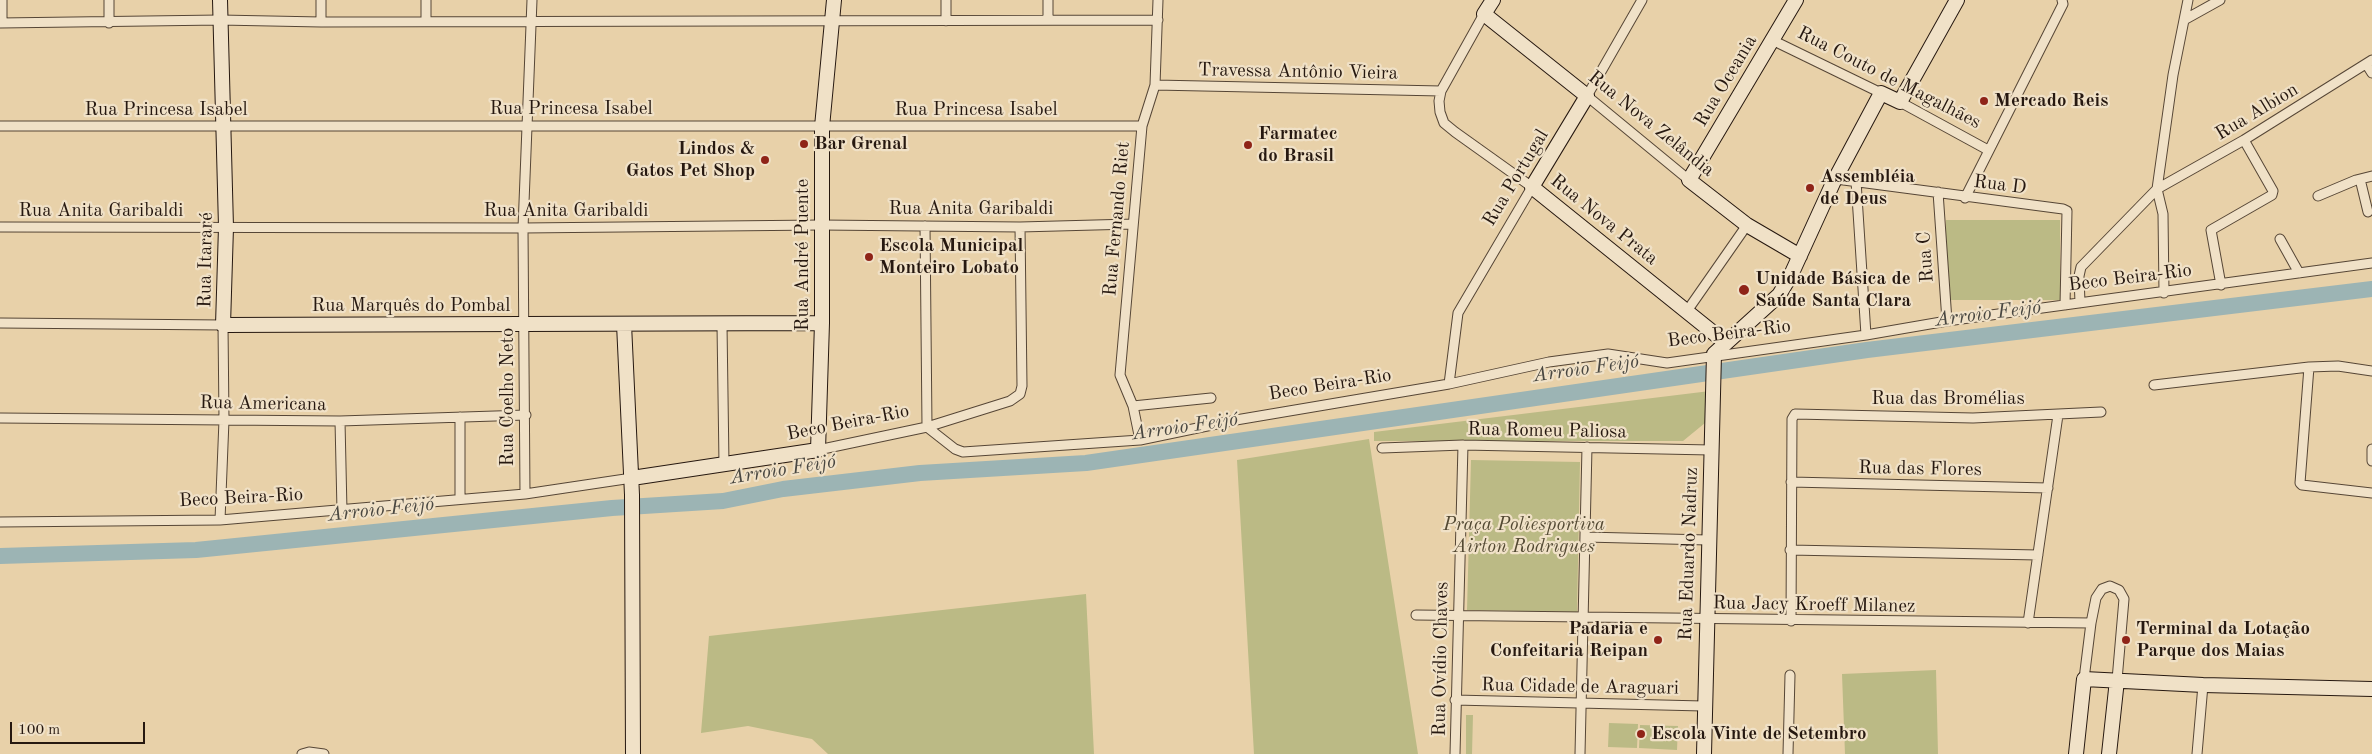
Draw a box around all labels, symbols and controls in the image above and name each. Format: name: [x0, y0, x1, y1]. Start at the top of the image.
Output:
street label: Rua Couto de Magalhães: [1793, 22, 1985, 134]
street label: Rua Oceania: [1690, 31, 1762, 131]
street label: Travessa Antônio Vieira: [1198, 59, 1398, 85]
street label: Rua Nova Zelândia: [1583, 66, 1719, 182]
street label: Rua Albion: [2211, 78, 2303, 146]
place label: Mercado Reis: [1994, 90, 2108, 112]
marker: Mercado Reis: [1978, 95, 1990, 107]
street label: Rua Princesa Isabel: [489, 98, 653, 120]
street label: Rua Princesa Isabel: [84, 99, 248, 121]
street label: Rua Princesa Isabel: [894, 99, 1058, 121]
place label: Farmatec do Brasil: [1258, 123, 1338, 167]
street label: Rua Portugal: [1478, 125, 1554, 231]
place label: Bar Grenal: [814, 133, 908, 155]
place label: Lindos & Gatos Pet Shop: [626, 138, 755, 182]
marker: Bar Grenal: [798, 138, 810, 150]
marker: Farmatec do Brasil: [1242, 139, 1254, 151]
street label: Rua Fernando Riet: [1099, 141, 1135, 297]
marker: Lindos & Gatos Pet Shop: [759, 154, 771, 166]
place label: Assembléia de Deus: [1820, 166, 1915, 210]
street label: Rua Nova Prata: [1546, 170, 1662, 270]
street label: Rua D: [1972, 170, 2028, 200]
street label: Rua André Puente: [792, 179, 814, 331]
marker: Assembléia de Deus: [1804, 182, 1816, 194]
street label: Rua Anita Garibaldi: [889, 198, 1053, 220]
street label: Rua Anita Garibaldi: [19, 200, 183, 222]
street label: Rua Anita Garibaldi: [484, 200, 648, 222]
street label: Rua Itararé: [194, 212, 218, 308]
street label: Rua C: [1913, 231, 1939, 283]
place label: Escola Municipal Monteiro Lobato: [879, 235, 1023, 279]
marker: Escola Municipal Monteiro Lobato: [863, 251, 875, 263]
street label: Beco Beira-Rio: [2067, 259, 2193, 297]
place label: Unidade Básica de Saúde Santa Clara: [1755, 268, 1911, 312]
marker: Unidade Básica de Saúde Santa Clara: [1737, 283, 1751, 297]
street label: Rua Marquês do Pombal: [312, 295, 510, 317]
water label: Arroio Feijó: [1934, 296, 2042, 332]
street label: Beco Beira-Rio: [1666, 315, 1792, 353]
street label: Rua Coelho Neto: [497, 327, 519, 467]
water label: Arroio Feijó: [1531, 350, 1641, 388]
street label: Beco Beira-Rio: [1267, 364, 1393, 406]
street label: Rua das Bromélias: [1871, 388, 2025, 410]
street label: Rua Americana: [199, 391, 327, 417]
street label: Beco Beira-Rio: [785, 400, 911, 446]
water label: Arroio Feijó: [1130, 408, 1240, 446]
street label: Rua Romeu Paliosa: [1467, 418, 1627, 444]
water label: Arroio Feijó: [728, 450, 838, 490]
street label: Rua das Flores: [1858, 457, 1982, 481]
street label: Rua Eduardo Nadruz: [1675, 467, 1703, 641]
street label: Beco Beira-Rio: [178, 483, 304, 513]
water label: Arroio Feijó: [327, 492, 435, 528]
park label: Praça Poliesportiva Airton Rodrigues: [1443, 514, 1605, 558]
street label: Rua Ovídio Chaves: [1428, 581, 1454, 737]
street label: Rua Jacy Kroeff Milanez: [1712, 592, 1916, 618]
place label: Padaria e Confeitaria Reipan: [1490, 618, 1648, 662]
place label: Terminal da Lotação Parque dos Maias: [2136, 618, 2310, 662]
marker: Padaria e Confeitaria Reipan: [1652, 634, 1664, 646]
marker: Terminal da Lotação Parque dos Maias: [2120, 634, 2132, 646]
street label: Rua Cidade de Araguari: [1481, 674, 1679, 700]
scale bar: [12, 712, 148, 744]
text: 100 m: [18, 723, 60, 738]
place label: Escola Vinte de Setembro: [1651, 723, 1867, 745]
marker: Escola Vinte de Setembro: [1635, 728, 1647, 740]

